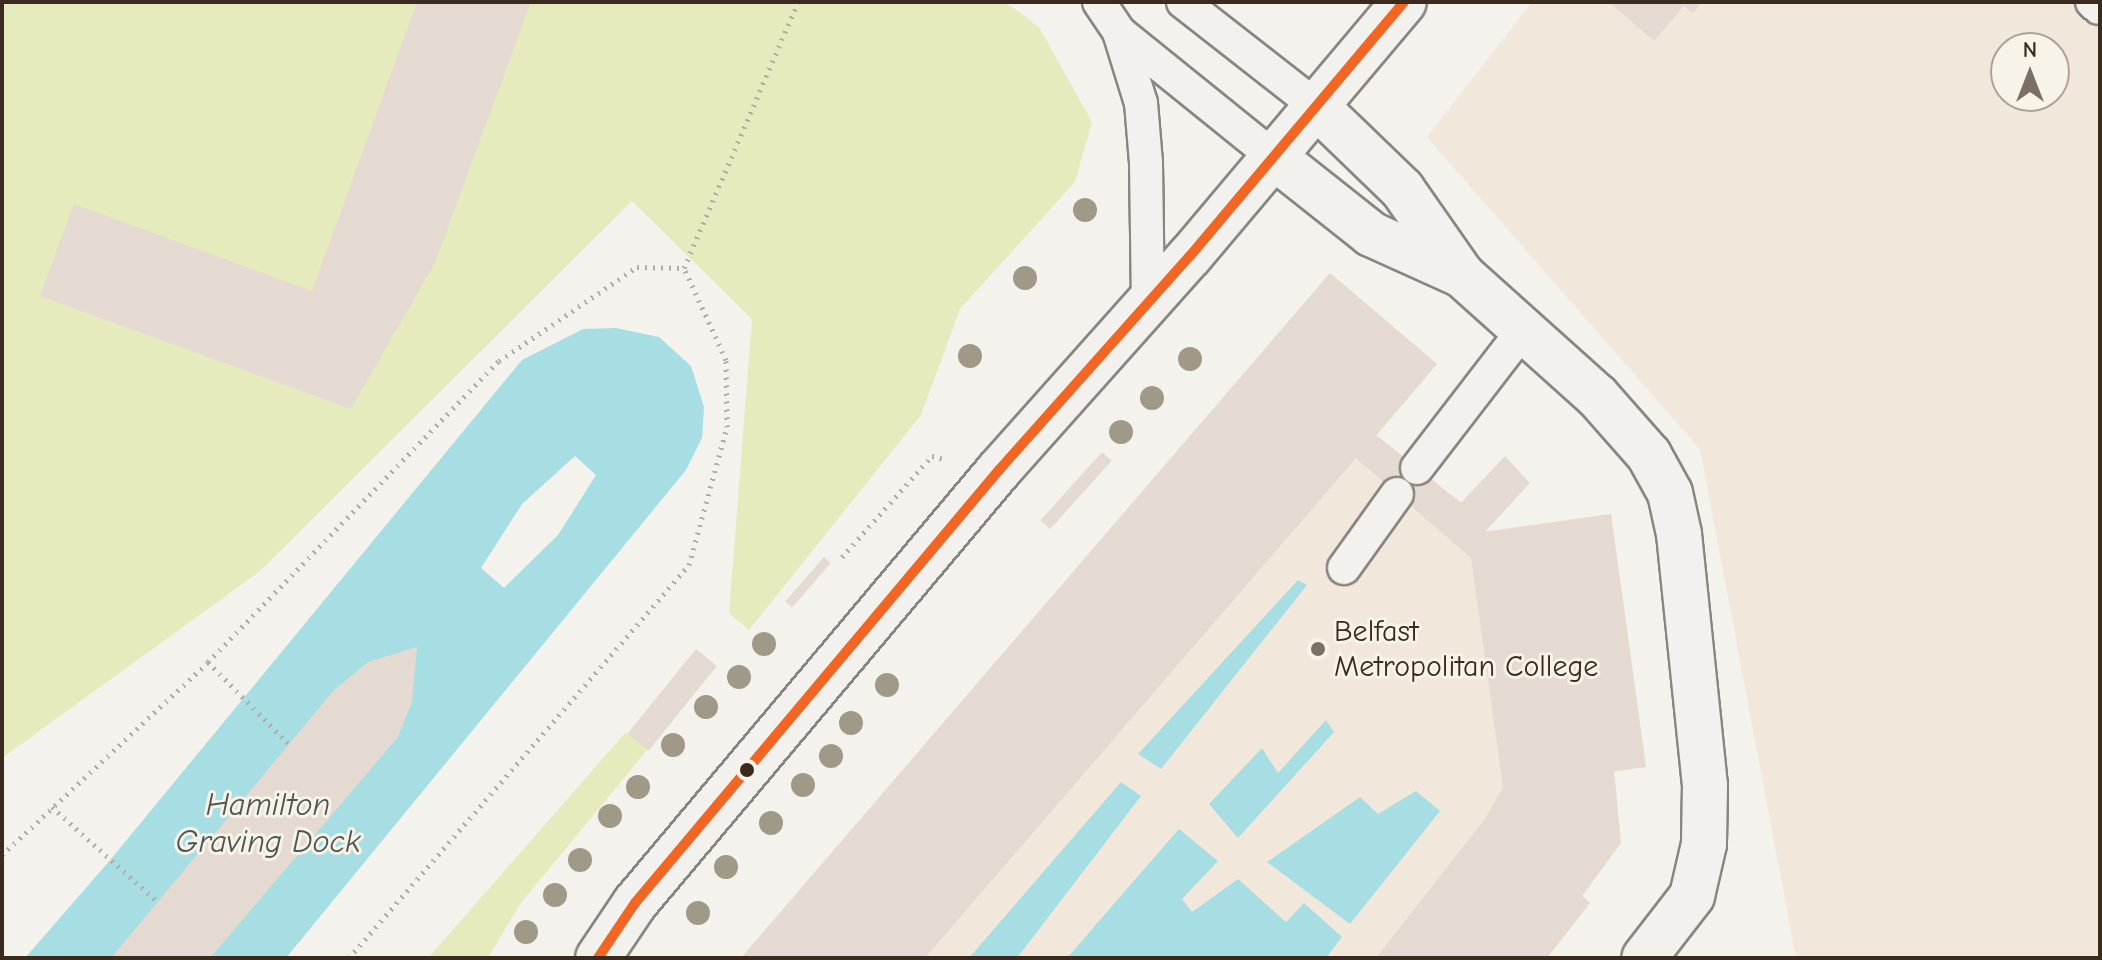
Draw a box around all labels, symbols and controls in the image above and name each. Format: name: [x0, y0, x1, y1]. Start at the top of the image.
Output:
north arrow: [1990, 32, 2070, 112]
text: N: [2023, 37, 2037, 63]
place label: Belfast Metropolitan College: [1334, 614, 1598, 684]
marker: Belfast Metropolitan College: [1309, 640, 1327, 658]
unlabelled marker: [739, 762, 755, 778]
water label: Hamilton Graving Dock: [176, 787, 360, 862]

